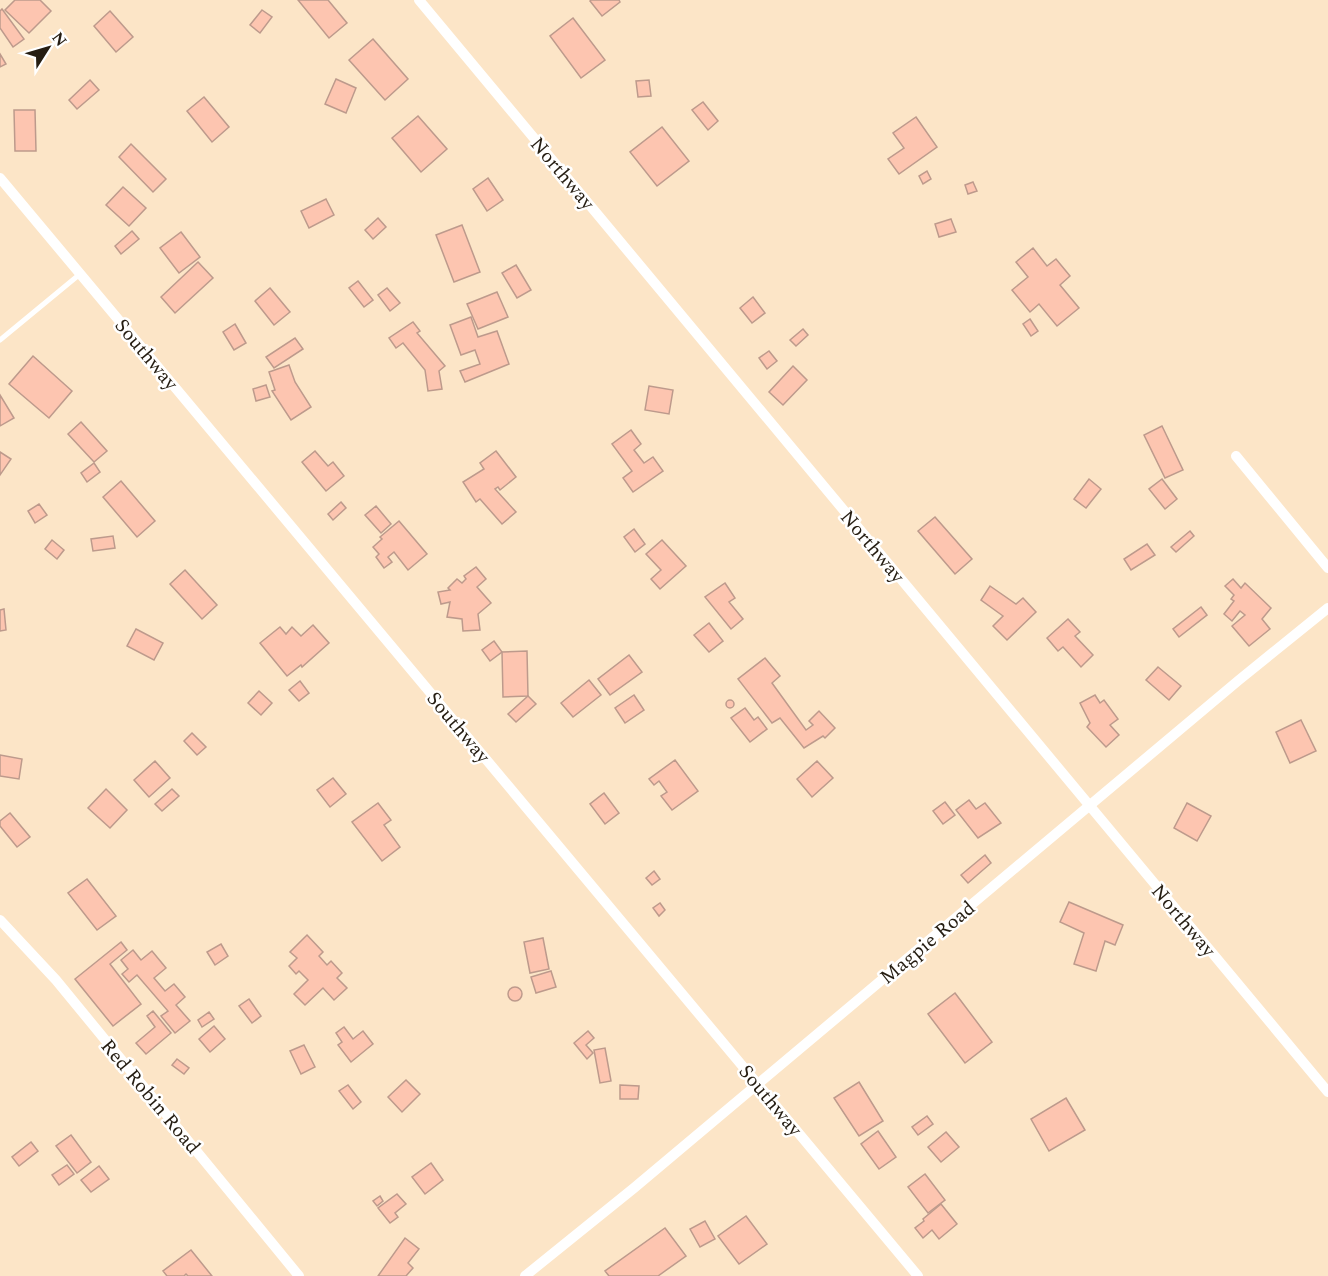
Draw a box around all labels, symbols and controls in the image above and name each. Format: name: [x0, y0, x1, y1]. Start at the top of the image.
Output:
north arrow: [18, 18, 78, 78]
text: N: [46, 27, 73, 52]
street label: Northway: [523, 130, 603, 218]
street label: Southway: [107, 312, 186, 398]
street label: Northway: [833, 503, 913, 591]
street label: Southway: [419, 685, 498, 771]
street label: Northway: [1144, 877, 1224, 965]
street label: Magpie Road: [873, 894, 982, 992]
street label: Red Robin Road: [93, 1033, 207, 1161]
street label: Southway: [731, 1058, 810, 1144]

